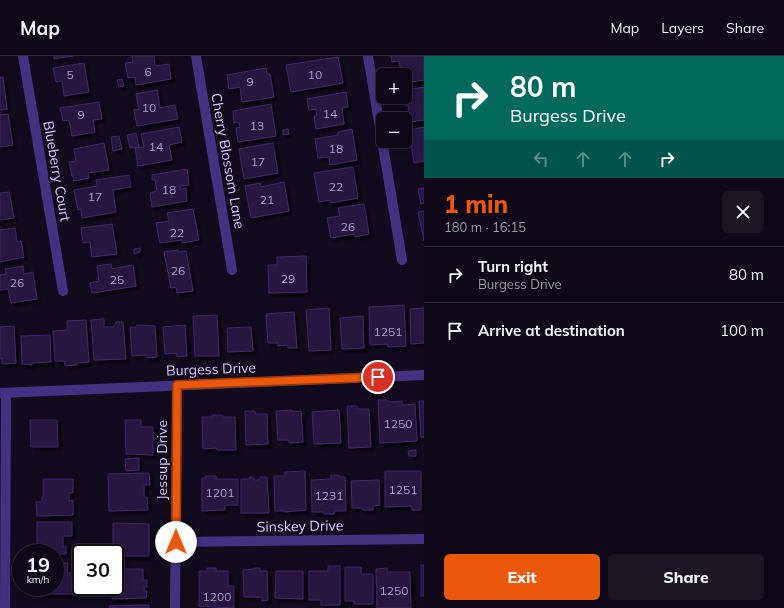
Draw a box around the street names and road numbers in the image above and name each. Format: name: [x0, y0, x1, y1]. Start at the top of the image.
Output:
street label: Cherry Blossom Lane: [207, 92, 249, 230]
street label: Blueberry Court: [39, 119, 75, 223]
street label: Burgess Drive: [166, 358, 256, 380]
street label: Jessup Drive: [153, 420, 171, 500]
street label: Sinskey Drive: [257, 516, 343, 536]

